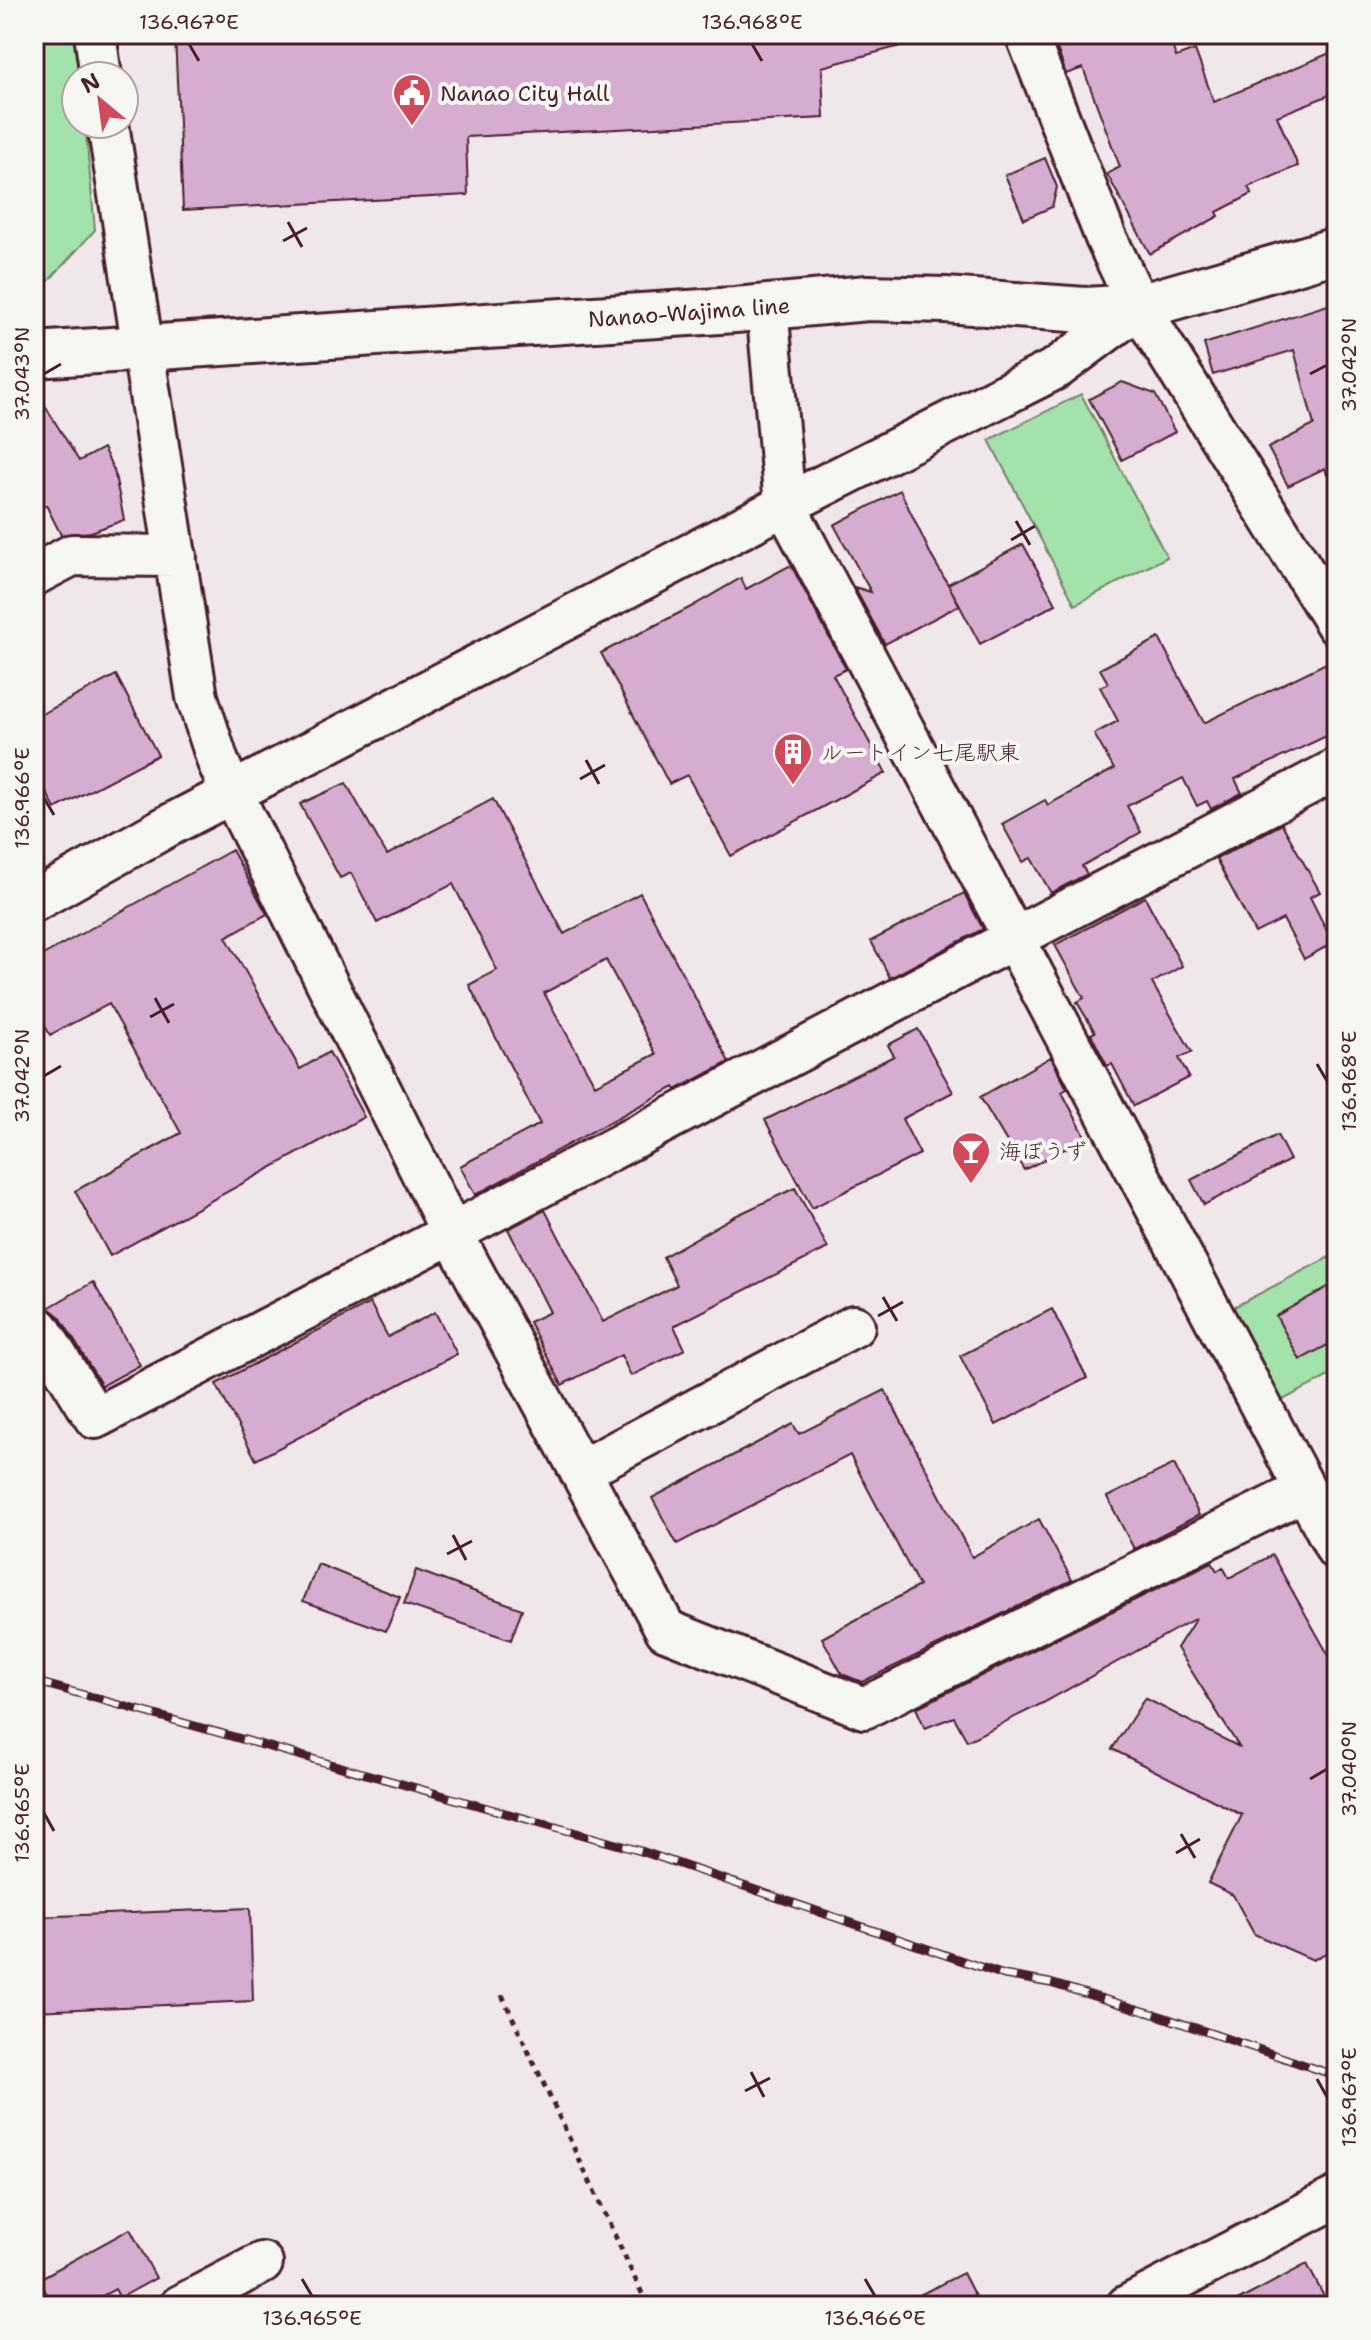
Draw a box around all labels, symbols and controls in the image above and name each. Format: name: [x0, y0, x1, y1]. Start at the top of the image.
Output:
text: 136.967°E: [139, 9, 239, 35]
text: 136.968°E: [701, 9, 803, 35]
north arrow: [60, 60, 140, 140]
text: N: [76, 66, 105, 100]
public building icon: Nanao City Hall: [391, 72, 433, 127]
place label: Nanao City Hall: [440, 79, 610, 108]
street label: Nanao-Wajima line: [587, 291, 791, 334]
text: 37.042°N: [1336, 318, 1362, 412]
text: 37.043°N: [9, 327, 35, 421]
building icon: ルートイン七尾駅東: [772, 731, 814, 786]
place label: ルートイン七尾駅東: [821, 738, 1020, 767]
text: 136.966°E: [9, 747, 35, 849]
text: 37.042°N: [9, 1029, 35, 1123]
text: 136.968°E: [1336, 1030, 1362, 1132]
bar icon: 海ぼうず: [950, 1130, 992, 1185]
place label: 海ぼうず: [999, 1137, 1087, 1166]
text: 37.040°N: [1336, 1721, 1362, 1817]
text: 136.965°E: [9, 1763, 35, 1863]
text: 136.967°E: [1336, 2047, 1362, 2147]
text: 136.965°E: [262, 2305, 362, 2331]
text: 136.966°E: [824, 2305, 926, 2331]

